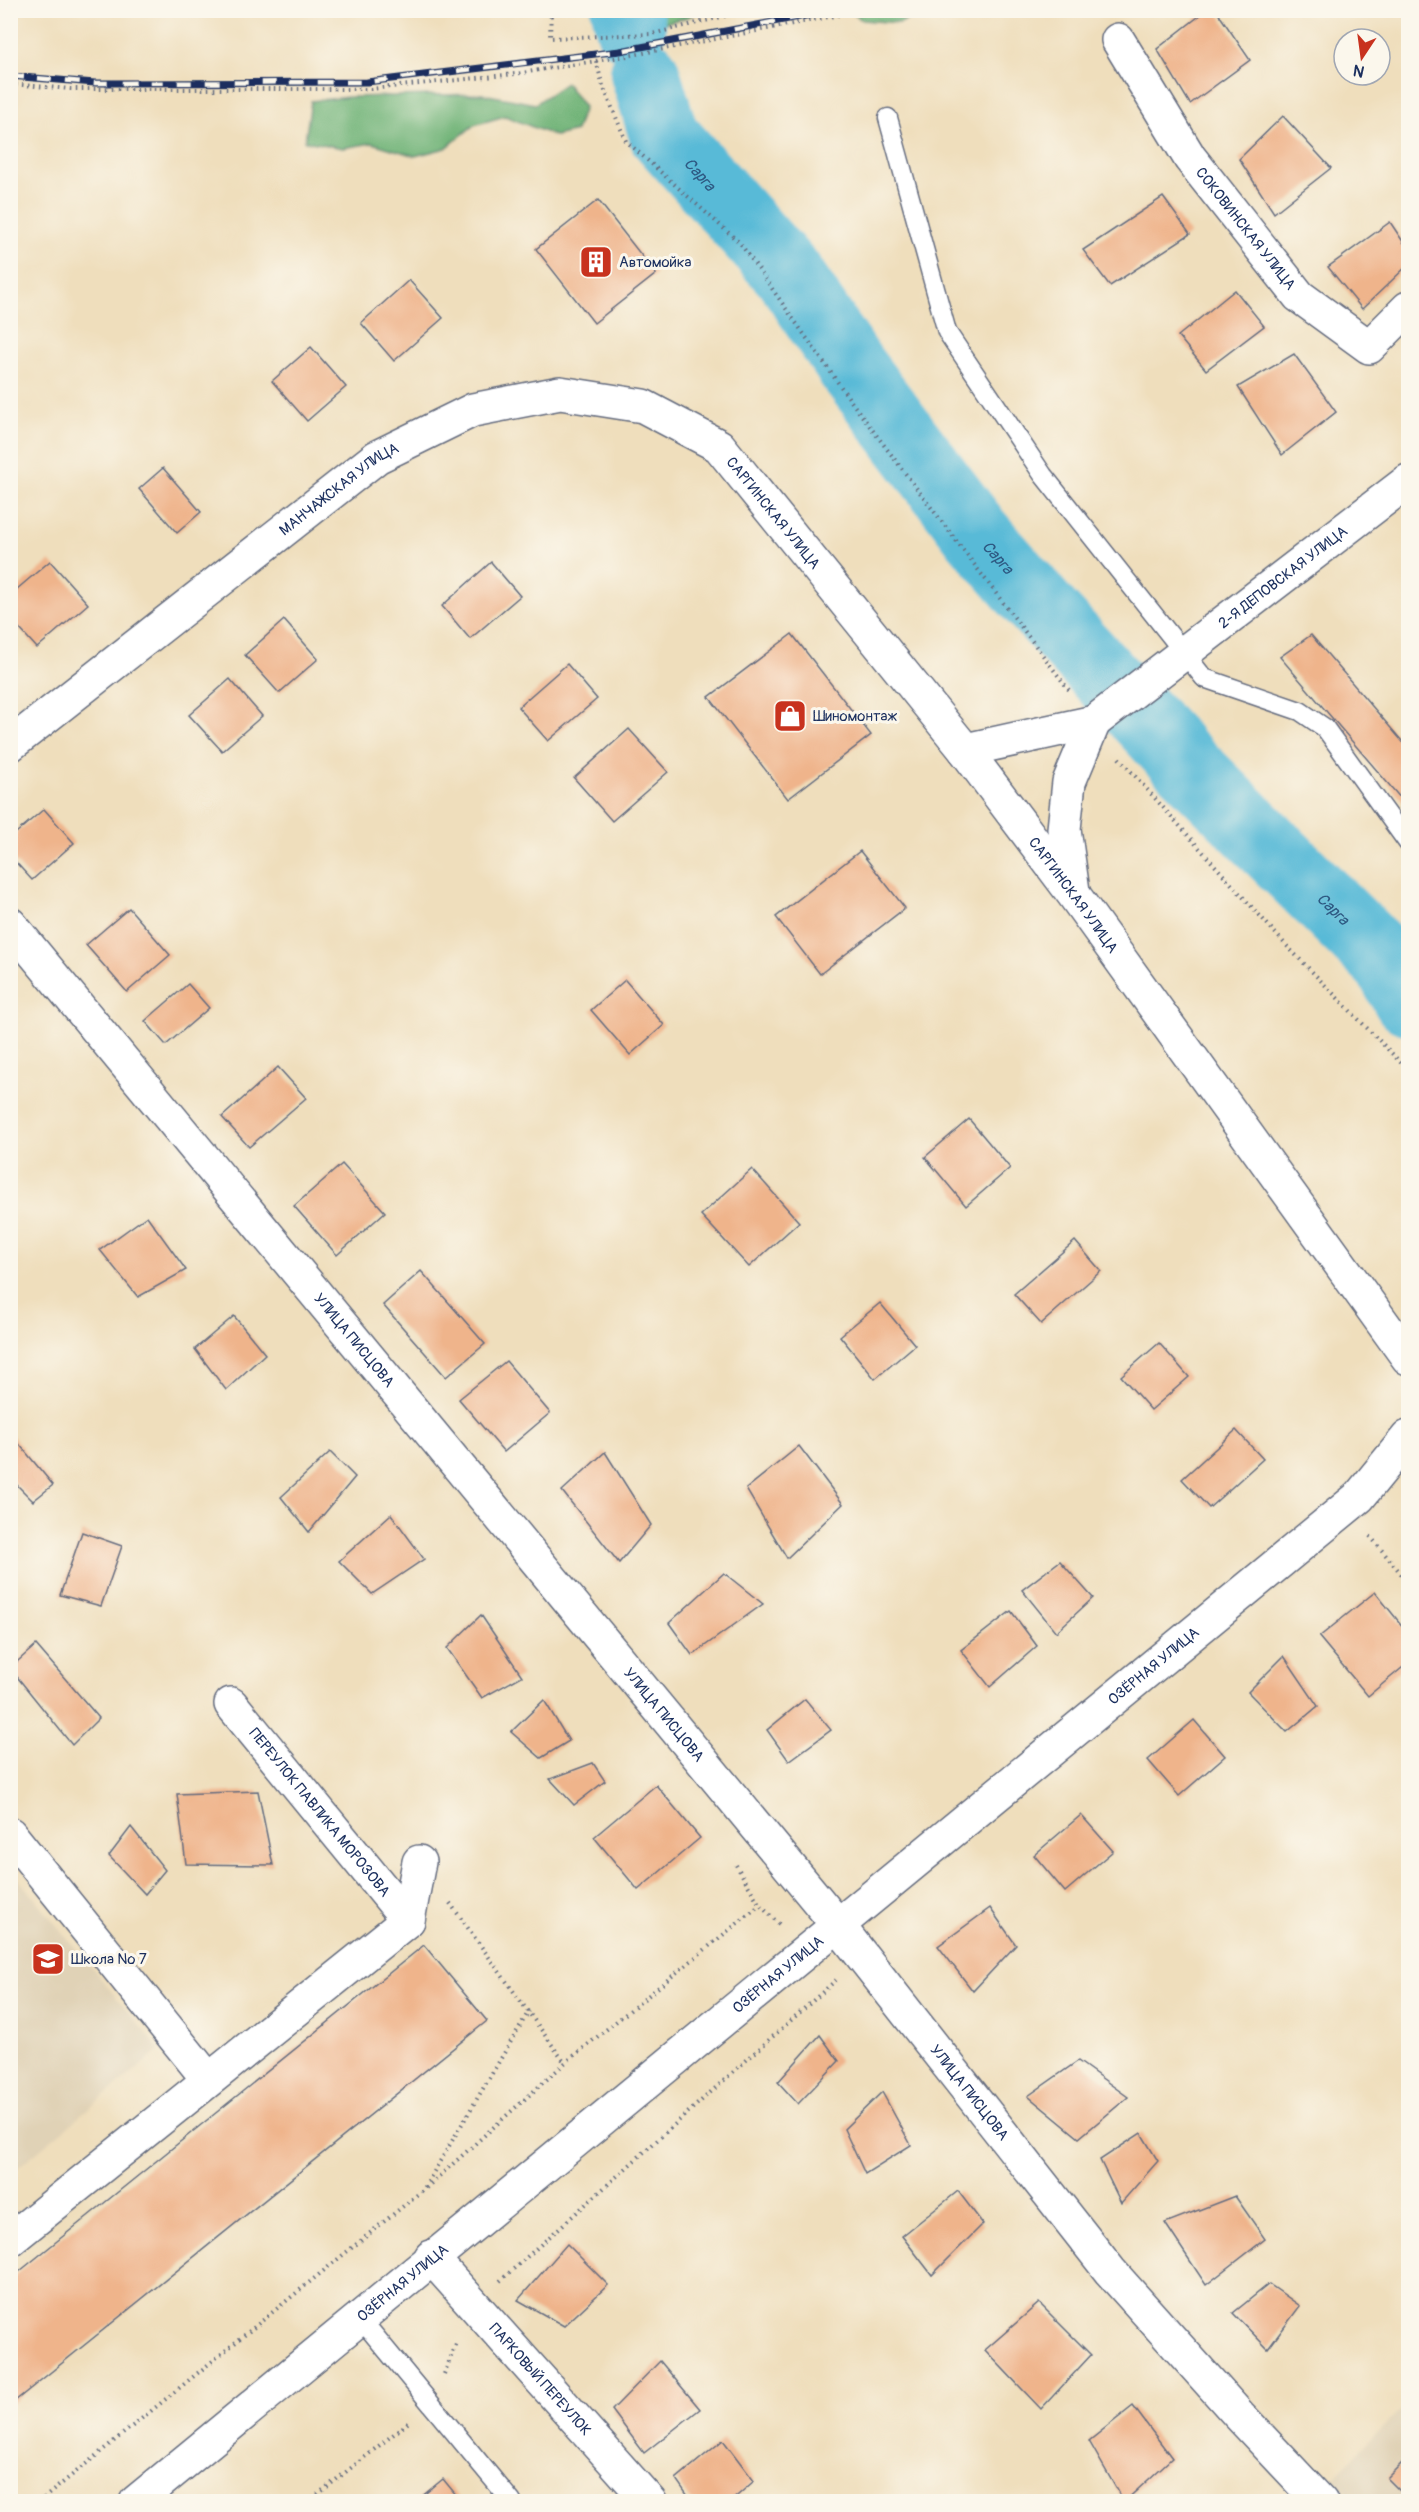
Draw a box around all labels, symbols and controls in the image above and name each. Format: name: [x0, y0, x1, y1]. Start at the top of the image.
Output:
north arrow: [1332, 27, 1392, 87]
text: N: [1351, 60, 1366, 82]
water label: Сарга: [679, 154, 721, 197]
street label: СОКОВИНСКАЯ УЛИЦА: [1191, 163, 1300, 294]
building icon: Автомойка: [578, 244, 614, 280]
place label: Автомойка: [619, 253, 692, 272]
street label: МАНЧАЖСКАЯ УЛИЦА: [275, 438, 402, 540]
street label: САРГИНСКАЯ УЛИЦА: [722, 453, 824, 573]
street label: 2-Я ДЕПОВСКАЯ УЛИЦА: [1214, 521, 1351, 633]
water label: Сарга: [978, 537, 1018, 580]
shop icon: Шиномонтаж: [772, 698, 808, 734]
place label: Шиномонтаж: [813, 707, 897, 726]
street label: САРГИНСКАЯ УЛИЦА: [1024, 833, 1122, 957]
water label: Сарга: [1312, 889, 1354, 931]
street label: УЛИЦА ПИСЦОВА: [310, 1289, 399, 1391]
street label: ОЗЁРНАЯ УЛИЦА: [1104, 1623, 1203, 1709]
street label: УЛИЦА ПИСЦОВА: [619, 1664, 708, 1766]
street label: ПЕРЕУЛОК ПАВЛИКА МОРОЗОВА: [245, 1724, 395, 1901]
street label: ОЗЁРНАЯ УЛИЦА: [729, 1931, 828, 2017]
school or university icon: Школа № 7: [30, 1941, 66, 1977]
place label: Школа № 7: [71, 1950, 147, 1969]
street label: УЛИЦА ПИСЦОВА: [926, 2041, 1013, 2144]
street label: ОЗЁРНАЯ УЛИЦА: [353, 2240, 452, 2326]
street label: ПАРКОВЫЙ ПЕРЕУЛОК: [485, 2319, 595, 2439]

